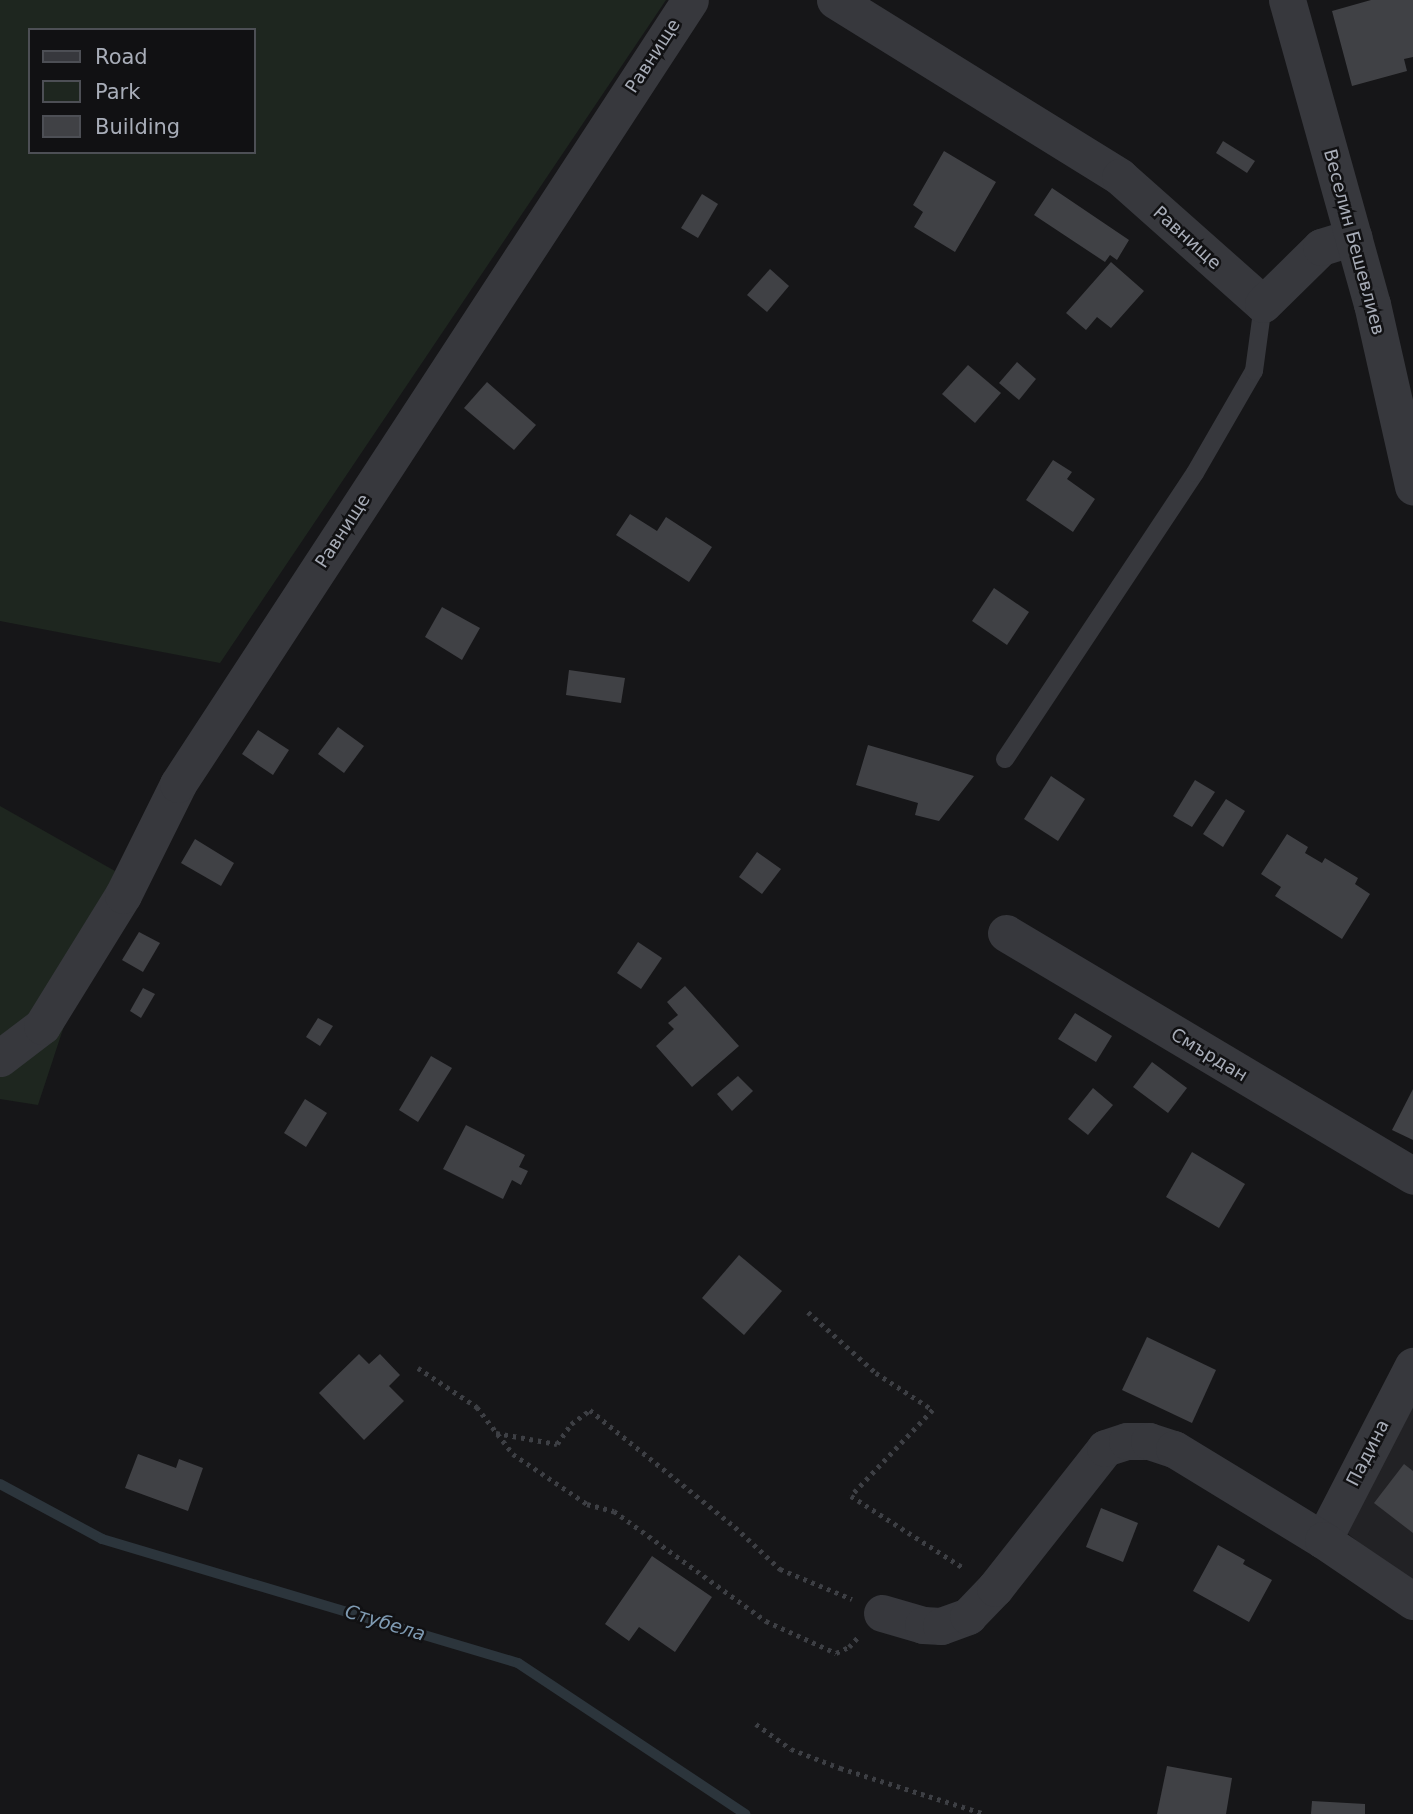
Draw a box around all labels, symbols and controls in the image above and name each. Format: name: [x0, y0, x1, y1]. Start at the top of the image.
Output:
street label: Равнище: [621, 15, 685, 97]
legend: [28, 28, 256, 154]
text: Road: [95, 45, 148, 69]
text: Park: [95, 80, 140, 104]
text: Building: [95, 115, 180, 139]
street label: Веселин Бешевлиев: [1319, 147, 1389, 337]
street label: Равнище: [1149, 202, 1225, 274]
street label: Равнище: [311, 490, 375, 572]
street label: Смърдан: [1167, 1024, 1251, 1086]
street label: Падина: [1342, 1416, 1394, 1490]
water label: Стубела: [342, 1600, 428, 1646]

